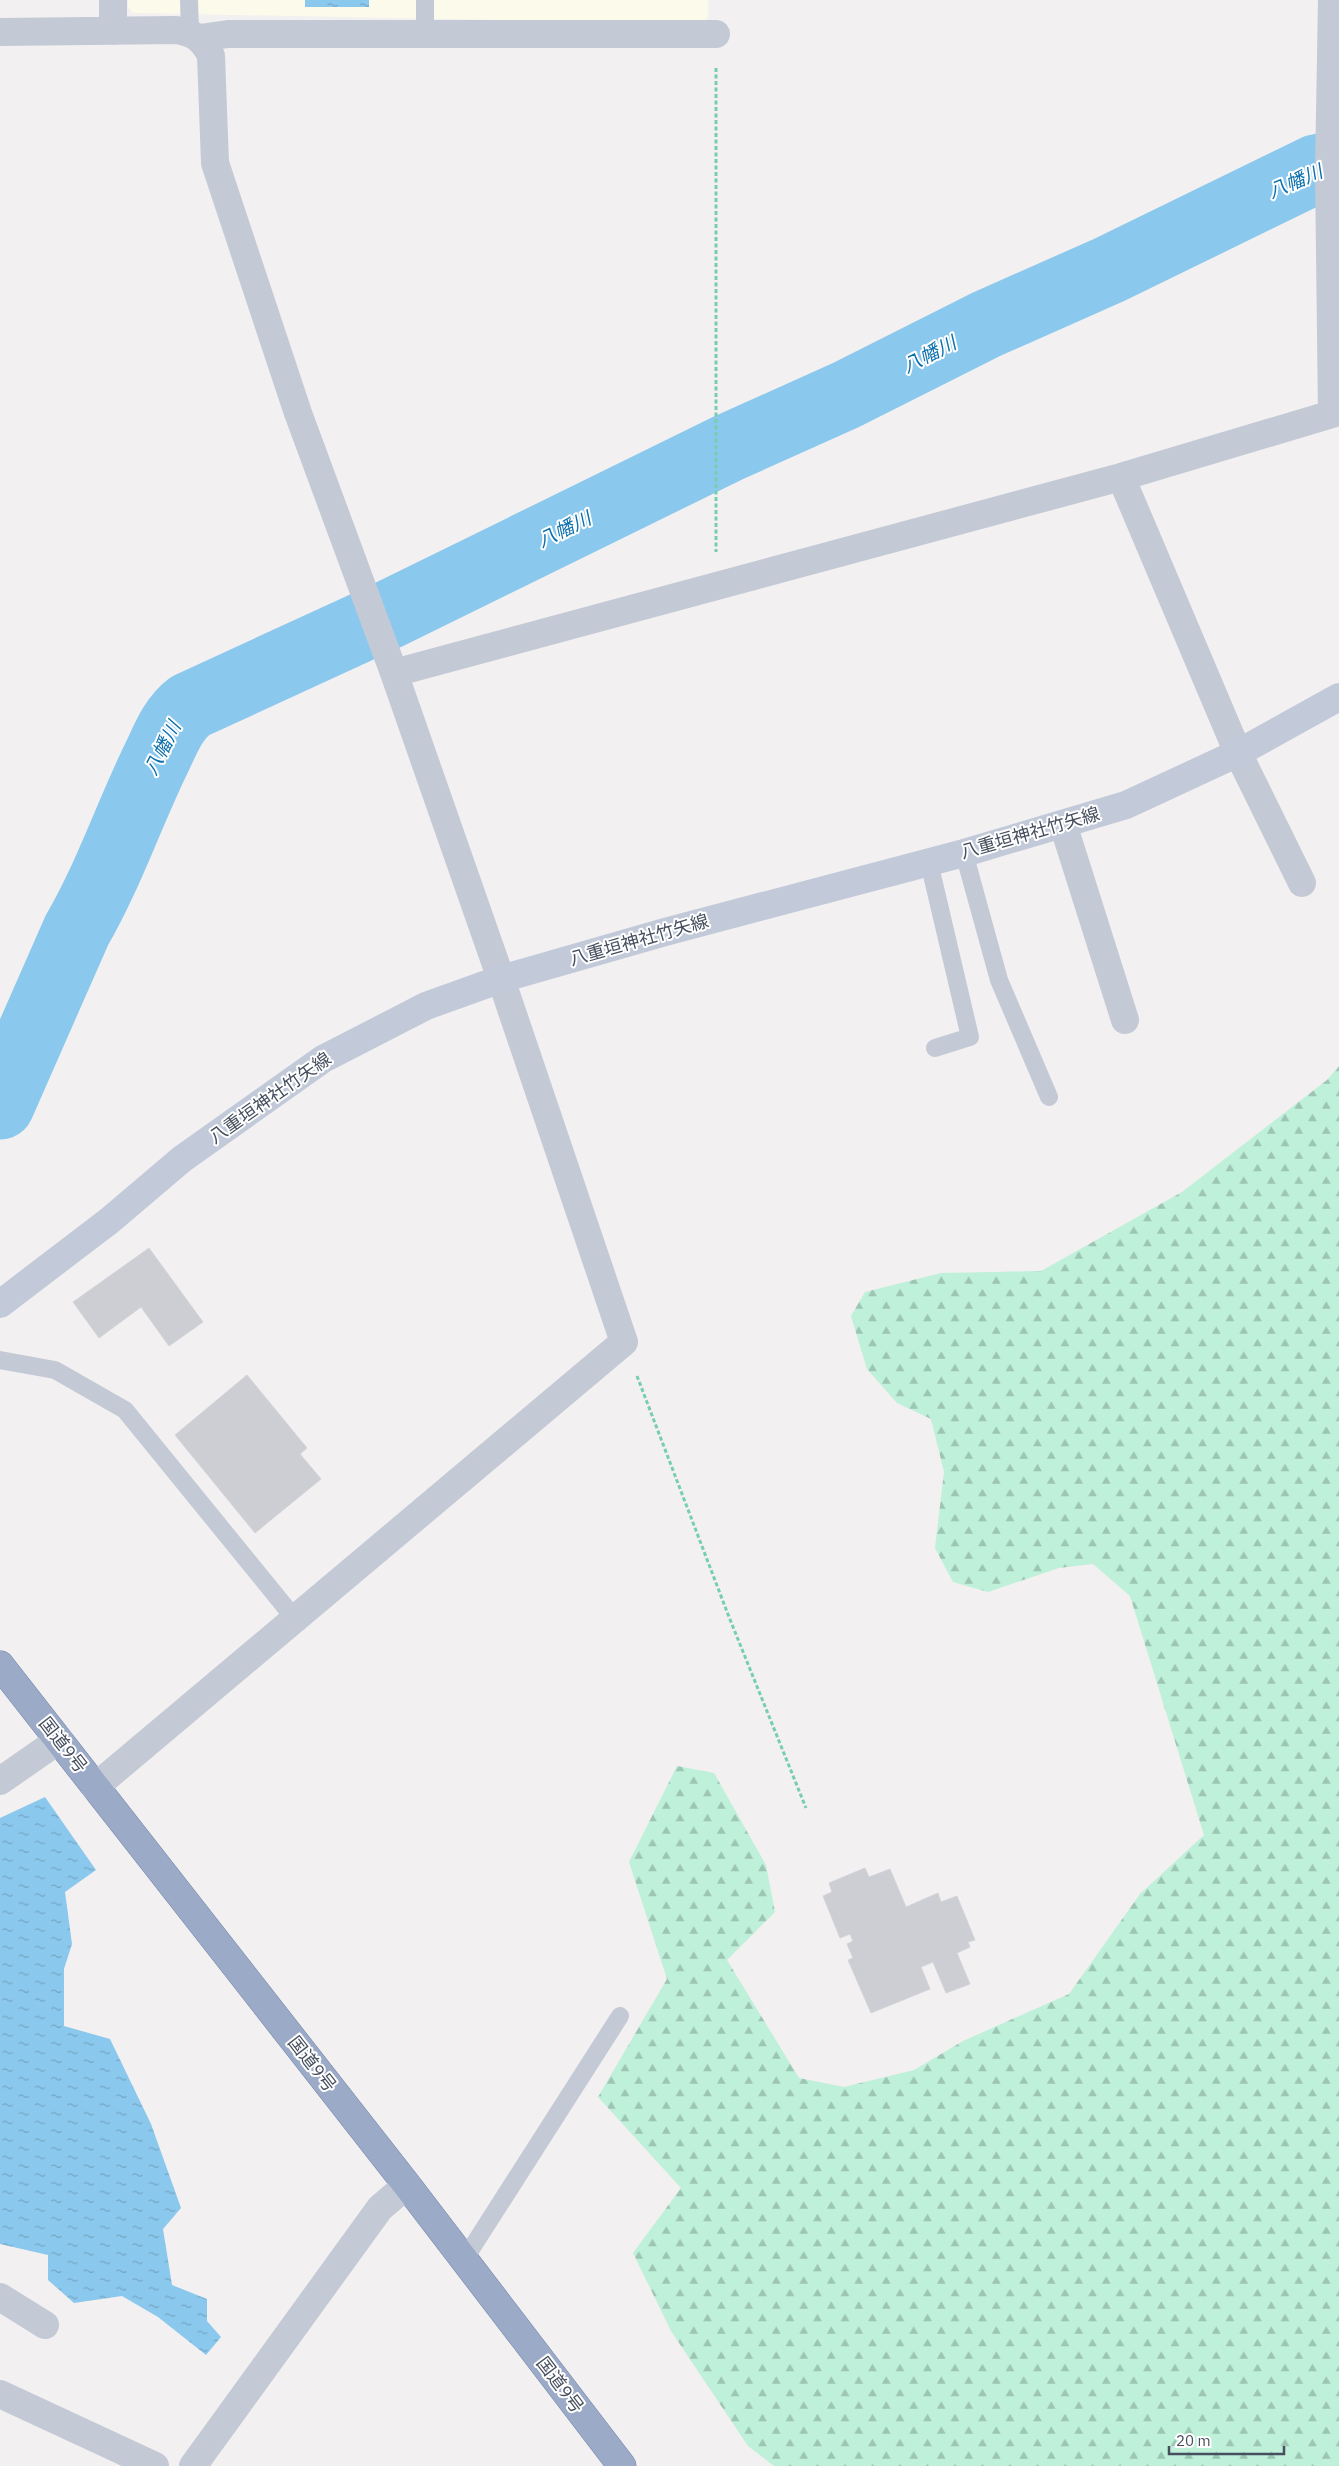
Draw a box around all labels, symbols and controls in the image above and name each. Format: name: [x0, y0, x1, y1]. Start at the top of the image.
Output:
water label: 八幡川: [1264, 158, 1328, 203]
water label: 八幡川: [898, 329, 962, 378]
water label: 八幡川: [533, 505, 597, 552]
water label: 八幡川: [138, 715, 187, 779]
street label: 八重垣神社竹矢線: [957, 802, 1102, 863]
street label: 八重垣神社竹矢線: [566, 909, 711, 970]
street label: 八重垣神社竹矢線: [204, 1047, 335, 1148]
street label: 国道9号: [34, 1712, 92, 1777]
street label: 国道9号: [283, 2031, 341, 2096]
street label: 国道9号: [532, 2352, 589, 2418]
scale bar: [1169, 2424, 1284, 2456]
text: 20 m: [1176, 2431, 1211, 2450]

